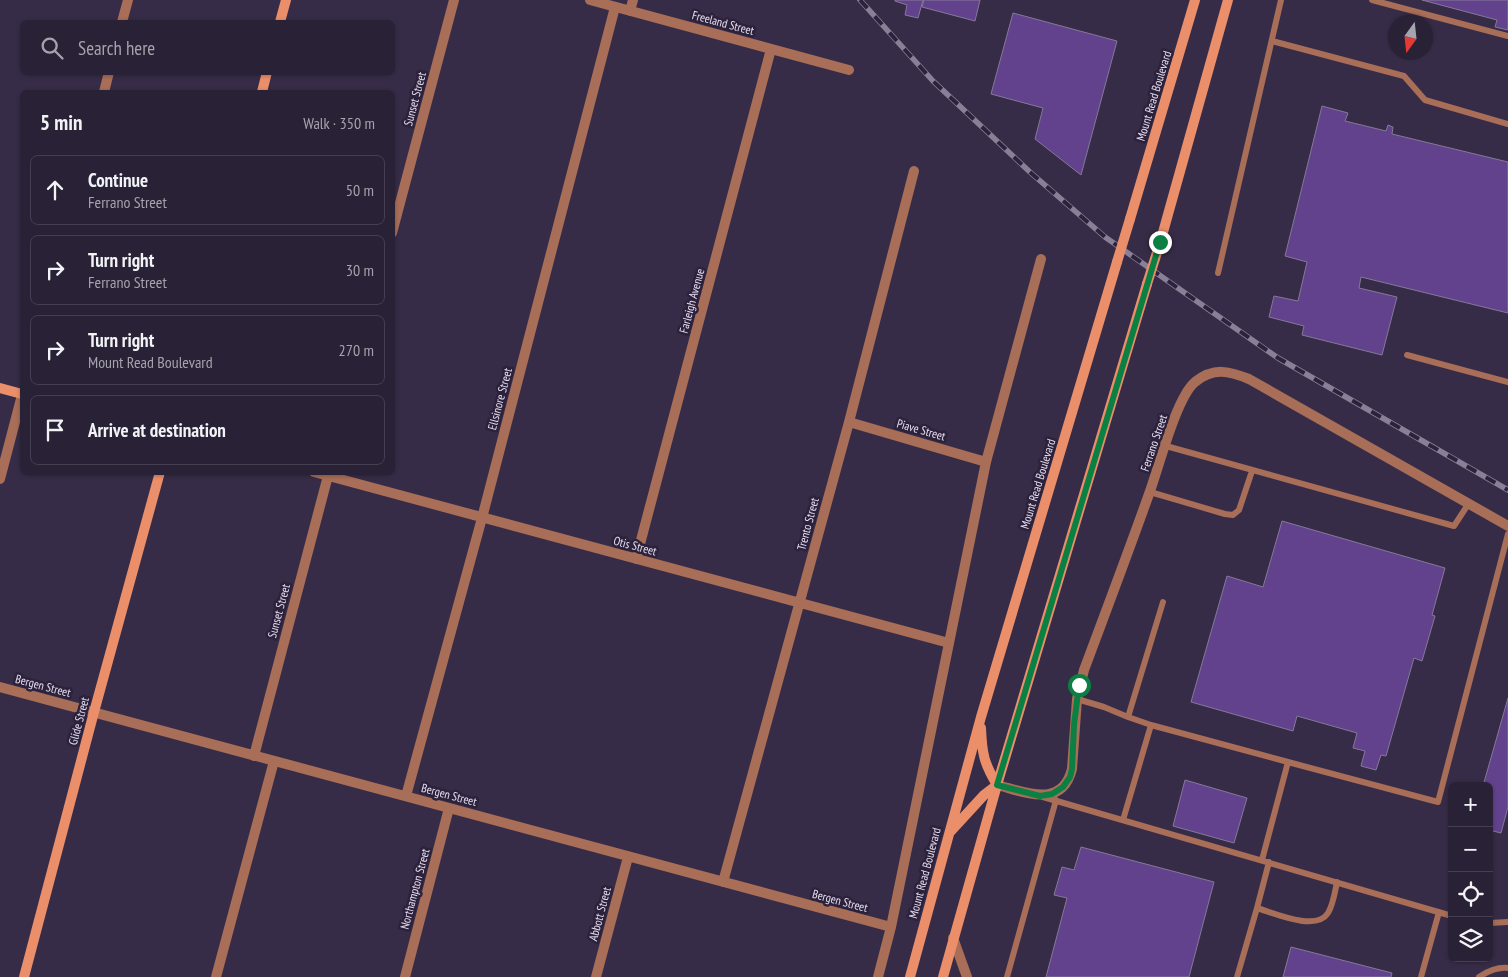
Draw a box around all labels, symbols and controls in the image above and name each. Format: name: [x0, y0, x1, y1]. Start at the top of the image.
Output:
street label: Freeland Street: [691, 7, 756, 38]
north arrow: [1388, 15, 1433, 60]
search box: [20, 20, 395, 75]
icon: search: [38, 34, 66, 62]
text: Search here: [78, 36, 155, 60]
street label: Mount Read Boulevard: [1133, 49, 1174, 143]
street label: Sunset Street: [400, 70, 429, 128]
text: 5 min: [40, 109, 82, 136]
text: Walk · 350 m: [303, 113, 375, 133]
text: Continue: [88, 168, 148, 192]
icon: ahead: [41, 176, 69, 204]
text: 50 m: [346, 180, 374, 200]
text: Ferrano Street: [88, 192, 167, 212]
route end: [1149, 231, 1172, 254]
text: Turn right: [88, 248, 154, 272]
icon: right: [41, 256, 69, 284]
text: 30 m: [346, 260, 374, 280]
street label: Farleigh Avenue: [676, 267, 707, 335]
text: Ferrano Street: [88, 272, 167, 292]
text: Turn right: [88, 328, 154, 352]
icon: right: [41, 336, 69, 364]
text: 270 m: [339, 340, 374, 360]
text: Mount Read Boulevard: [88, 352, 213, 372]
street label: Ellsinore Street: [484, 366, 515, 431]
street label: Ferrano Street: [1137, 412, 1170, 473]
street label: Piave Street: [895, 415, 948, 444]
icon: arrive: [41, 416, 69, 444]
text: Arrive at destination: [88, 418, 226, 442]
street label: Mount Read Boulevard: [1017, 437, 1058, 531]
street label: Trento Street: [793, 495, 822, 552]
street label: Otis Street: [612, 533, 659, 559]
street label: Sunset Street: [264, 582, 293, 640]
street label: Bergen Street: [14, 671, 73, 700]
route start: [1068, 674, 1091, 697]
street label: Glide Street: [65, 695, 92, 746]
street label: Bergen Street: [420, 780, 479, 809]
map controls: [1448, 782, 1493, 962]
button: +: [1448, 782, 1493, 827]
street label: Mount Read Boulevard: [905, 826, 944, 920]
button: −: [1448, 827, 1493, 872]
street label: Northampton Street: [397, 846, 433, 931]
button: locate: [1448, 872, 1493, 917]
street label: Abbott Street: [585, 885, 614, 943]
street label: Bergen Street: [811, 886, 870, 915]
button: layers: [1448, 917, 1493, 962]

